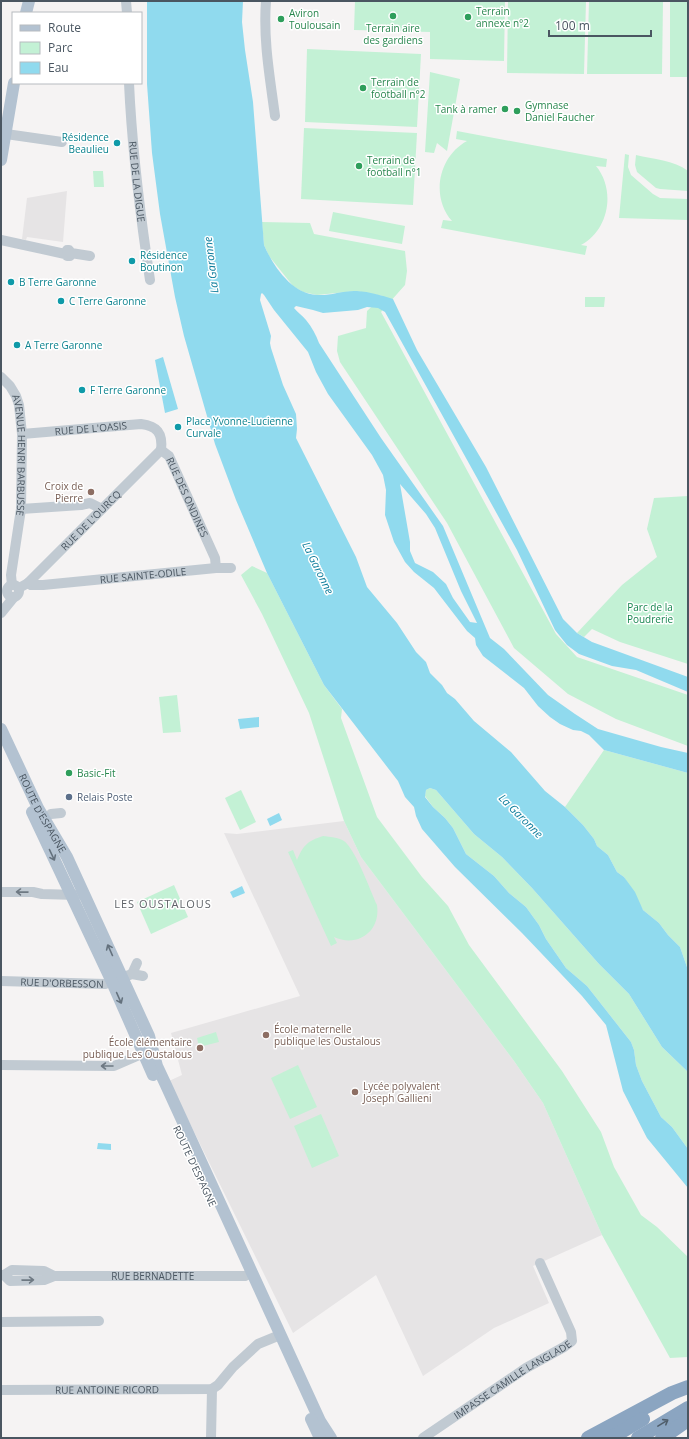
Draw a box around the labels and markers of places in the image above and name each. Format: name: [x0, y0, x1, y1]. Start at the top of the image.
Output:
place label: Terrain annexe n°2: [476, 4, 529, 30]
place label: Aviron Toulousain: [289, 6, 340, 32]
marker: Terrain aire des gardiens: [388, 11, 398, 21]
marker: Terrain annexe n°2: [463, 12, 473, 22]
marker: Aviron Toulousain: [276, 14, 286, 24]
place label: Terrain aire des gardiens: [363, 21, 423, 47]
place label: Terrain de football n°2: [371, 75, 426, 101]
marker: Terrain de football n°2: [358, 83, 368, 93]
place label: Gymnase Daniel Faucher: [525, 98, 595, 124]
place label: Tank à ramer: [435, 102, 497, 116]
marker: Tank à ramer: [500, 104, 510, 114]
marker: Gymnase Daniel Faucher: [512, 106, 522, 116]
place label: Résidence Beaulieu: [62, 130, 109, 156]
marker: Résidence Beaulieu: [112, 138, 122, 148]
place label: Terrain de football n°1: [367, 153, 421, 179]
marker: Terrain de football n°1: [354, 161, 364, 171]
place label: Résidence Boutinon: [140, 248, 188, 274]
marker: Résidence Boutinon: [127, 256, 137, 266]
place label: B Terre Garonne: [19, 275, 97, 289]
marker: B Terre Garonne: [6, 277, 16, 287]
place label: C Terre Garonne: [69, 294, 147, 308]
marker: C Terre Garonne: [56, 296, 66, 306]
place label: A Terre Garonne: [25, 338, 103, 352]
marker: A Terre Garonne: [12, 340, 22, 350]
place label: F Terre Garonne: [90, 383, 166, 397]
marker: F Terre Garonne: [77, 385, 87, 395]
place label: Place Yvonne-Lucienne Curvale: [186, 414, 293, 440]
marker: Place Yvonne-Lucienne Curvale: [173, 422, 183, 432]
place label: Croix de Pierre: [45, 479, 83, 505]
marker: Croix de Pierre: [86, 487, 96, 497]
place label: Basic-Fit: [77, 766, 116, 780]
marker: Basic-Fit: [64, 768, 74, 778]
place label: Relais Poste: [77, 790, 133, 804]
marker: Relais Poste: [64, 792, 74, 802]
place label: École maternelle publique les Oustalous: [274, 1022, 381, 1048]
marker: École maternelle publique les Oustalous: [261, 1030, 271, 1040]
place label: École élémentaire publique Les Oustalous: [83, 1035, 192, 1061]
marker: École élémentaire publique Les Oustalous: [195, 1043, 205, 1053]
place label: Lycée polyvalent Joseph Gallieni: [362, 1079, 440, 1105]
marker: Lycée polyvalent Joseph Gallieni: [350, 1087, 360, 1097]

